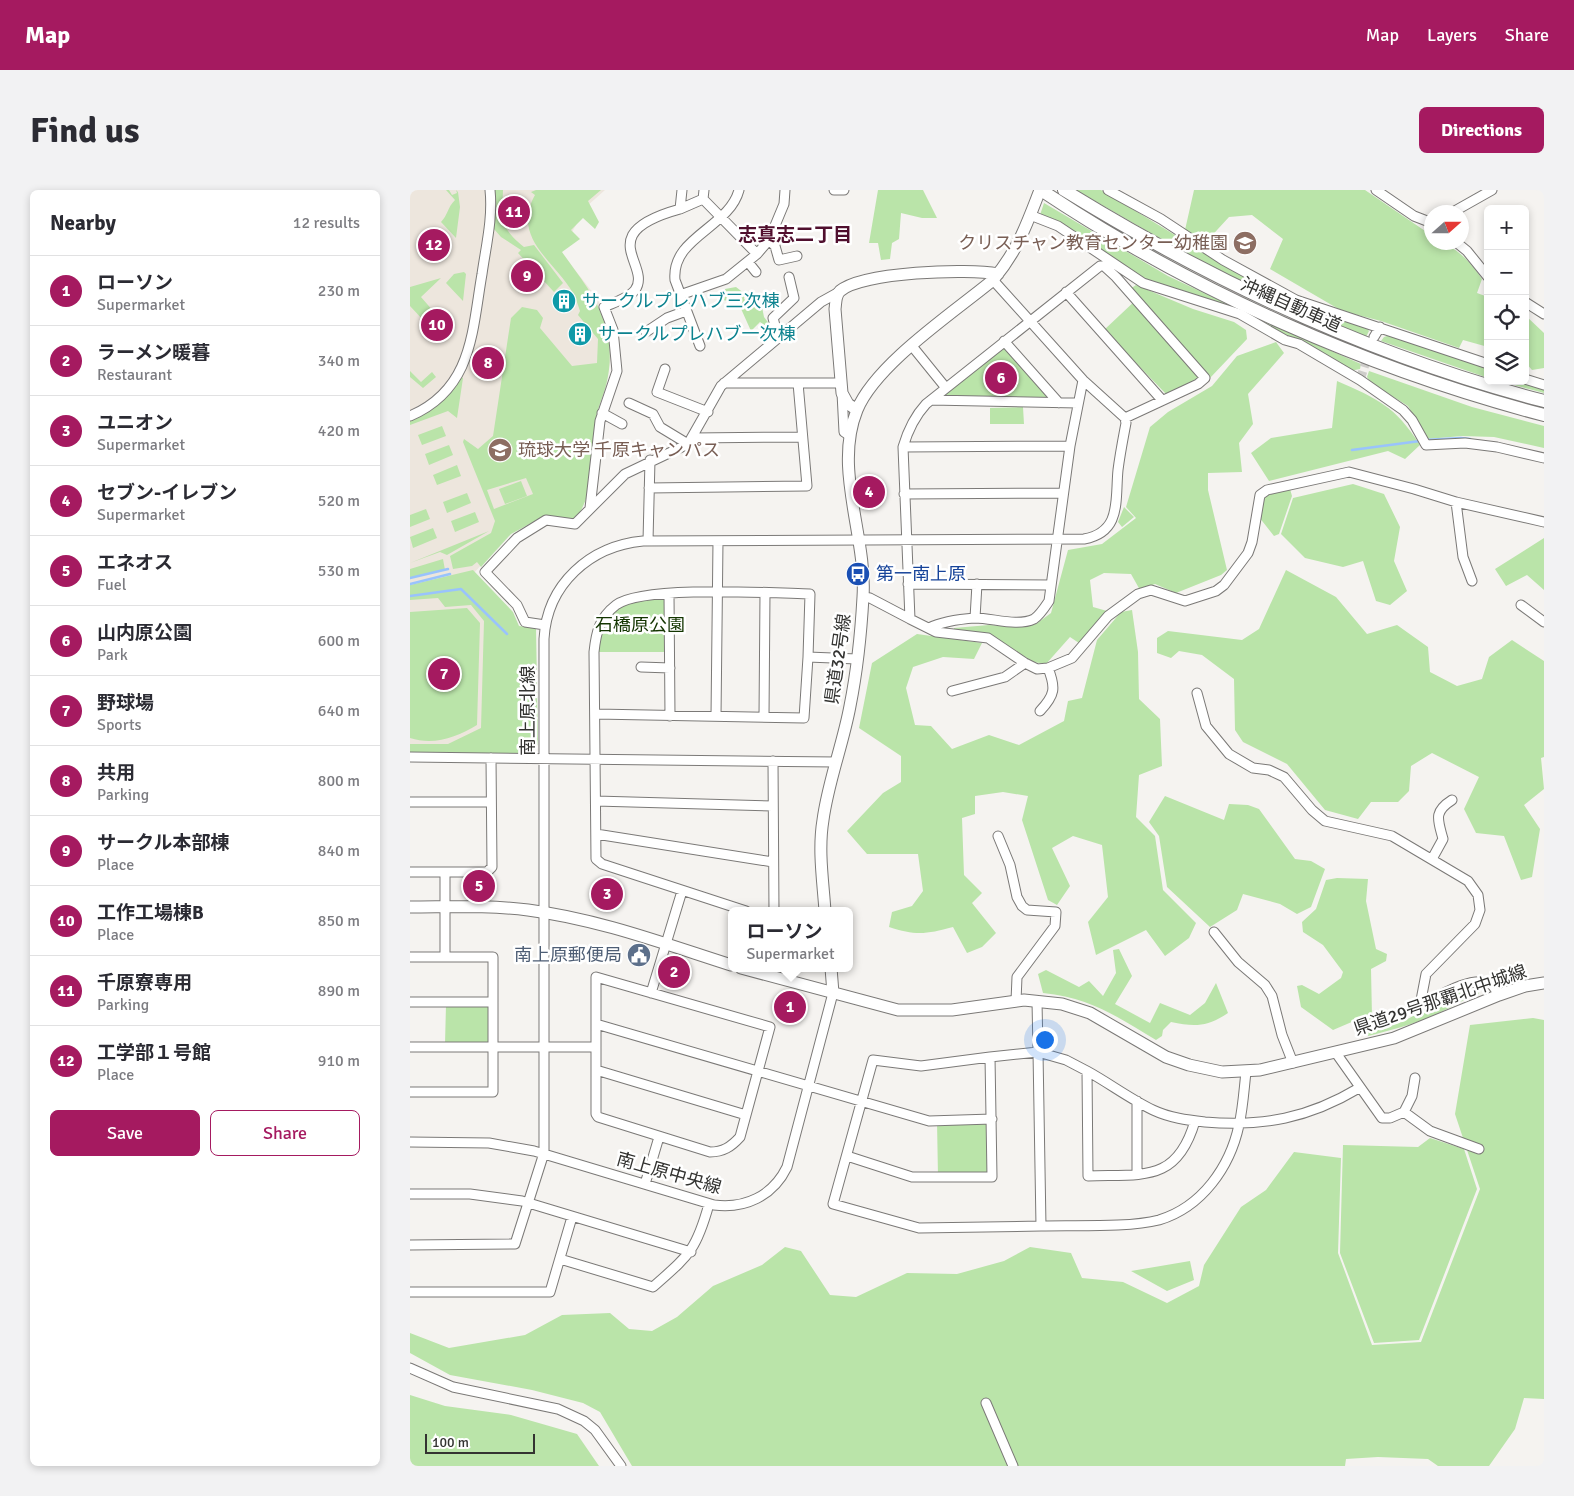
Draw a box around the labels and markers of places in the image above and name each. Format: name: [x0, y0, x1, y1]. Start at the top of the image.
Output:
pin: 11: [498, 193, 530, 231]
pin: 12: [418, 226, 450, 264]
school or university icon: クリスチャン教育センター幼稚園: [1232, 230, 1258, 256]
place label: クリスチャン教育センター幼稚園: [958, 232, 1228, 254]
pin: 9: [511, 257, 543, 295]
building icon: サークルプレハブ三次棟: [551, 288, 577, 314]
place label: サークルプレハブ三次棟: [582, 290, 779, 312]
pin: 10: [421, 306, 453, 344]
building icon: サークルプレハブ一次棟: [567, 321, 593, 347]
place label: サークルプレハブ一次棟: [598, 323, 795, 345]
pin: 8: [472, 344, 504, 382]
pin: 6: [985, 359, 1017, 397]
school or university icon: 琉球大学 千原キャンパス: [487, 437, 513, 463]
place label: 琉球大学 千原キャンパス: [518, 439, 720, 461]
pin: 4: [853, 473, 885, 511]
bus stop icon: 第一南上原: [845, 561, 871, 587]
place label: 第一南上原: [876, 563, 966, 585]
pin: 7: [428, 655, 460, 693]
pin: 5: [463, 867, 495, 905]
pin: 3: [591, 875, 623, 913]
public building icon: 南上原郵便局: [626, 942, 652, 968]
place label: 南上原郵便局: [514, 944, 622, 966]
pin: 2: [658, 953, 690, 991]
pin: 1: [774, 988, 806, 1026]

